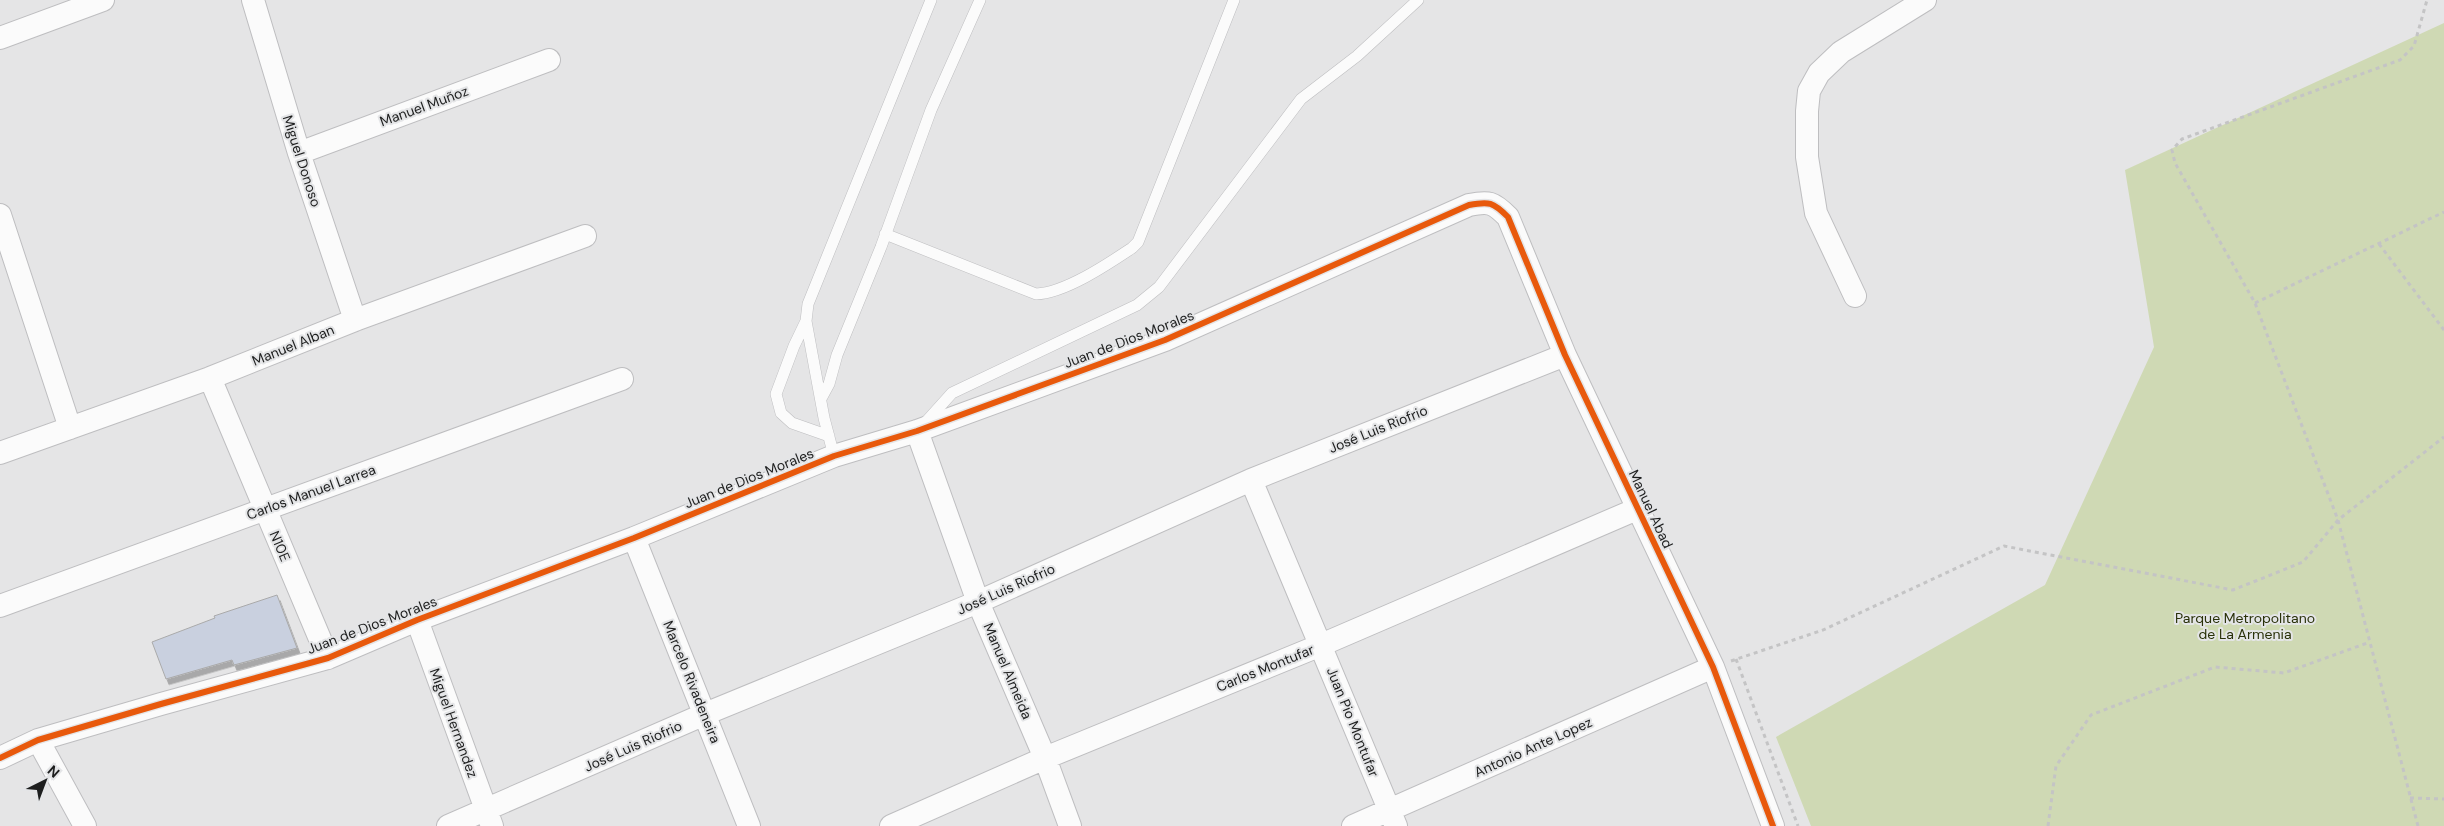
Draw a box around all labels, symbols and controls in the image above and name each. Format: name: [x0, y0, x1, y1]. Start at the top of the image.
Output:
street label: Manuel Muñoz: [377, 82, 471, 130]
street label: Miguel Donoso: [279, 113, 325, 209]
street label: Juan de Dios Morales: [1061, 306, 1197, 372]
street label: Manuel Alban: [249, 320, 337, 370]
street label: José Luis Riofrio: [1326, 401, 1430, 457]
street label: Juan de Dios Morales: [682, 444, 816, 512]
street label: Carlos Manuel Larrea: [244, 460, 378, 524]
street label: Manuel Abad: [1625, 467, 1677, 551]
street label: N10E: [266, 528, 294, 564]
street label: José Luis Riofrio: [954, 559, 1058, 619]
street label: Juan de Dios Morales: [304, 592, 440, 658]
park label: Parque Metropolitano de La Armenia: [2175, 609, 2315, 643]
street label: Marcelo Rivadeneira: [659, 618, 725, 746]
street label: Manuel Almeida: [980, 620, 1036, 722]
street label: Carlos Montufar: [1213, 640, 1317, 696]
street label: Juan Pio Montufar: [1323, 664, 1383, 780]
street label: Miguel Hernandez: [426, 666, 482, 780]
street label: Antonio Ante Lopez: [1471, 713, 1595, 781]
street label: José Luis Riofrio: [581, 716, 685, 776]
north arrow: [20, 756, 70, 806]
text: N: [44, 761, 64, 781]

